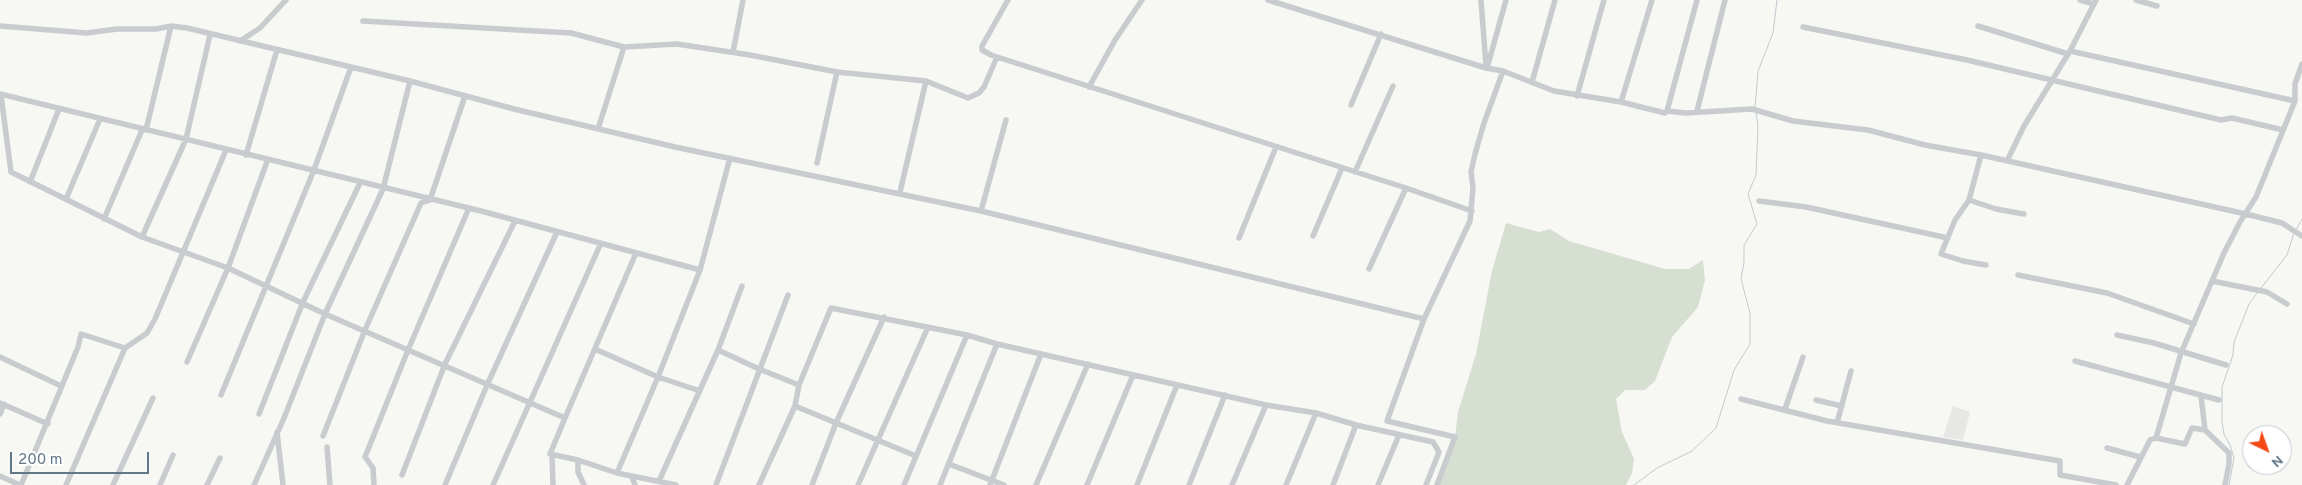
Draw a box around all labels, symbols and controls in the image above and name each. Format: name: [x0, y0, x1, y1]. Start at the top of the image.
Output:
north arrow: [2242, 425, 2292, 475]
scale bar: [12, 442, 151, 474]
text: 200 m: [18, 451, 63, 470]
text: N: [2267, 451, 2286, 470]

